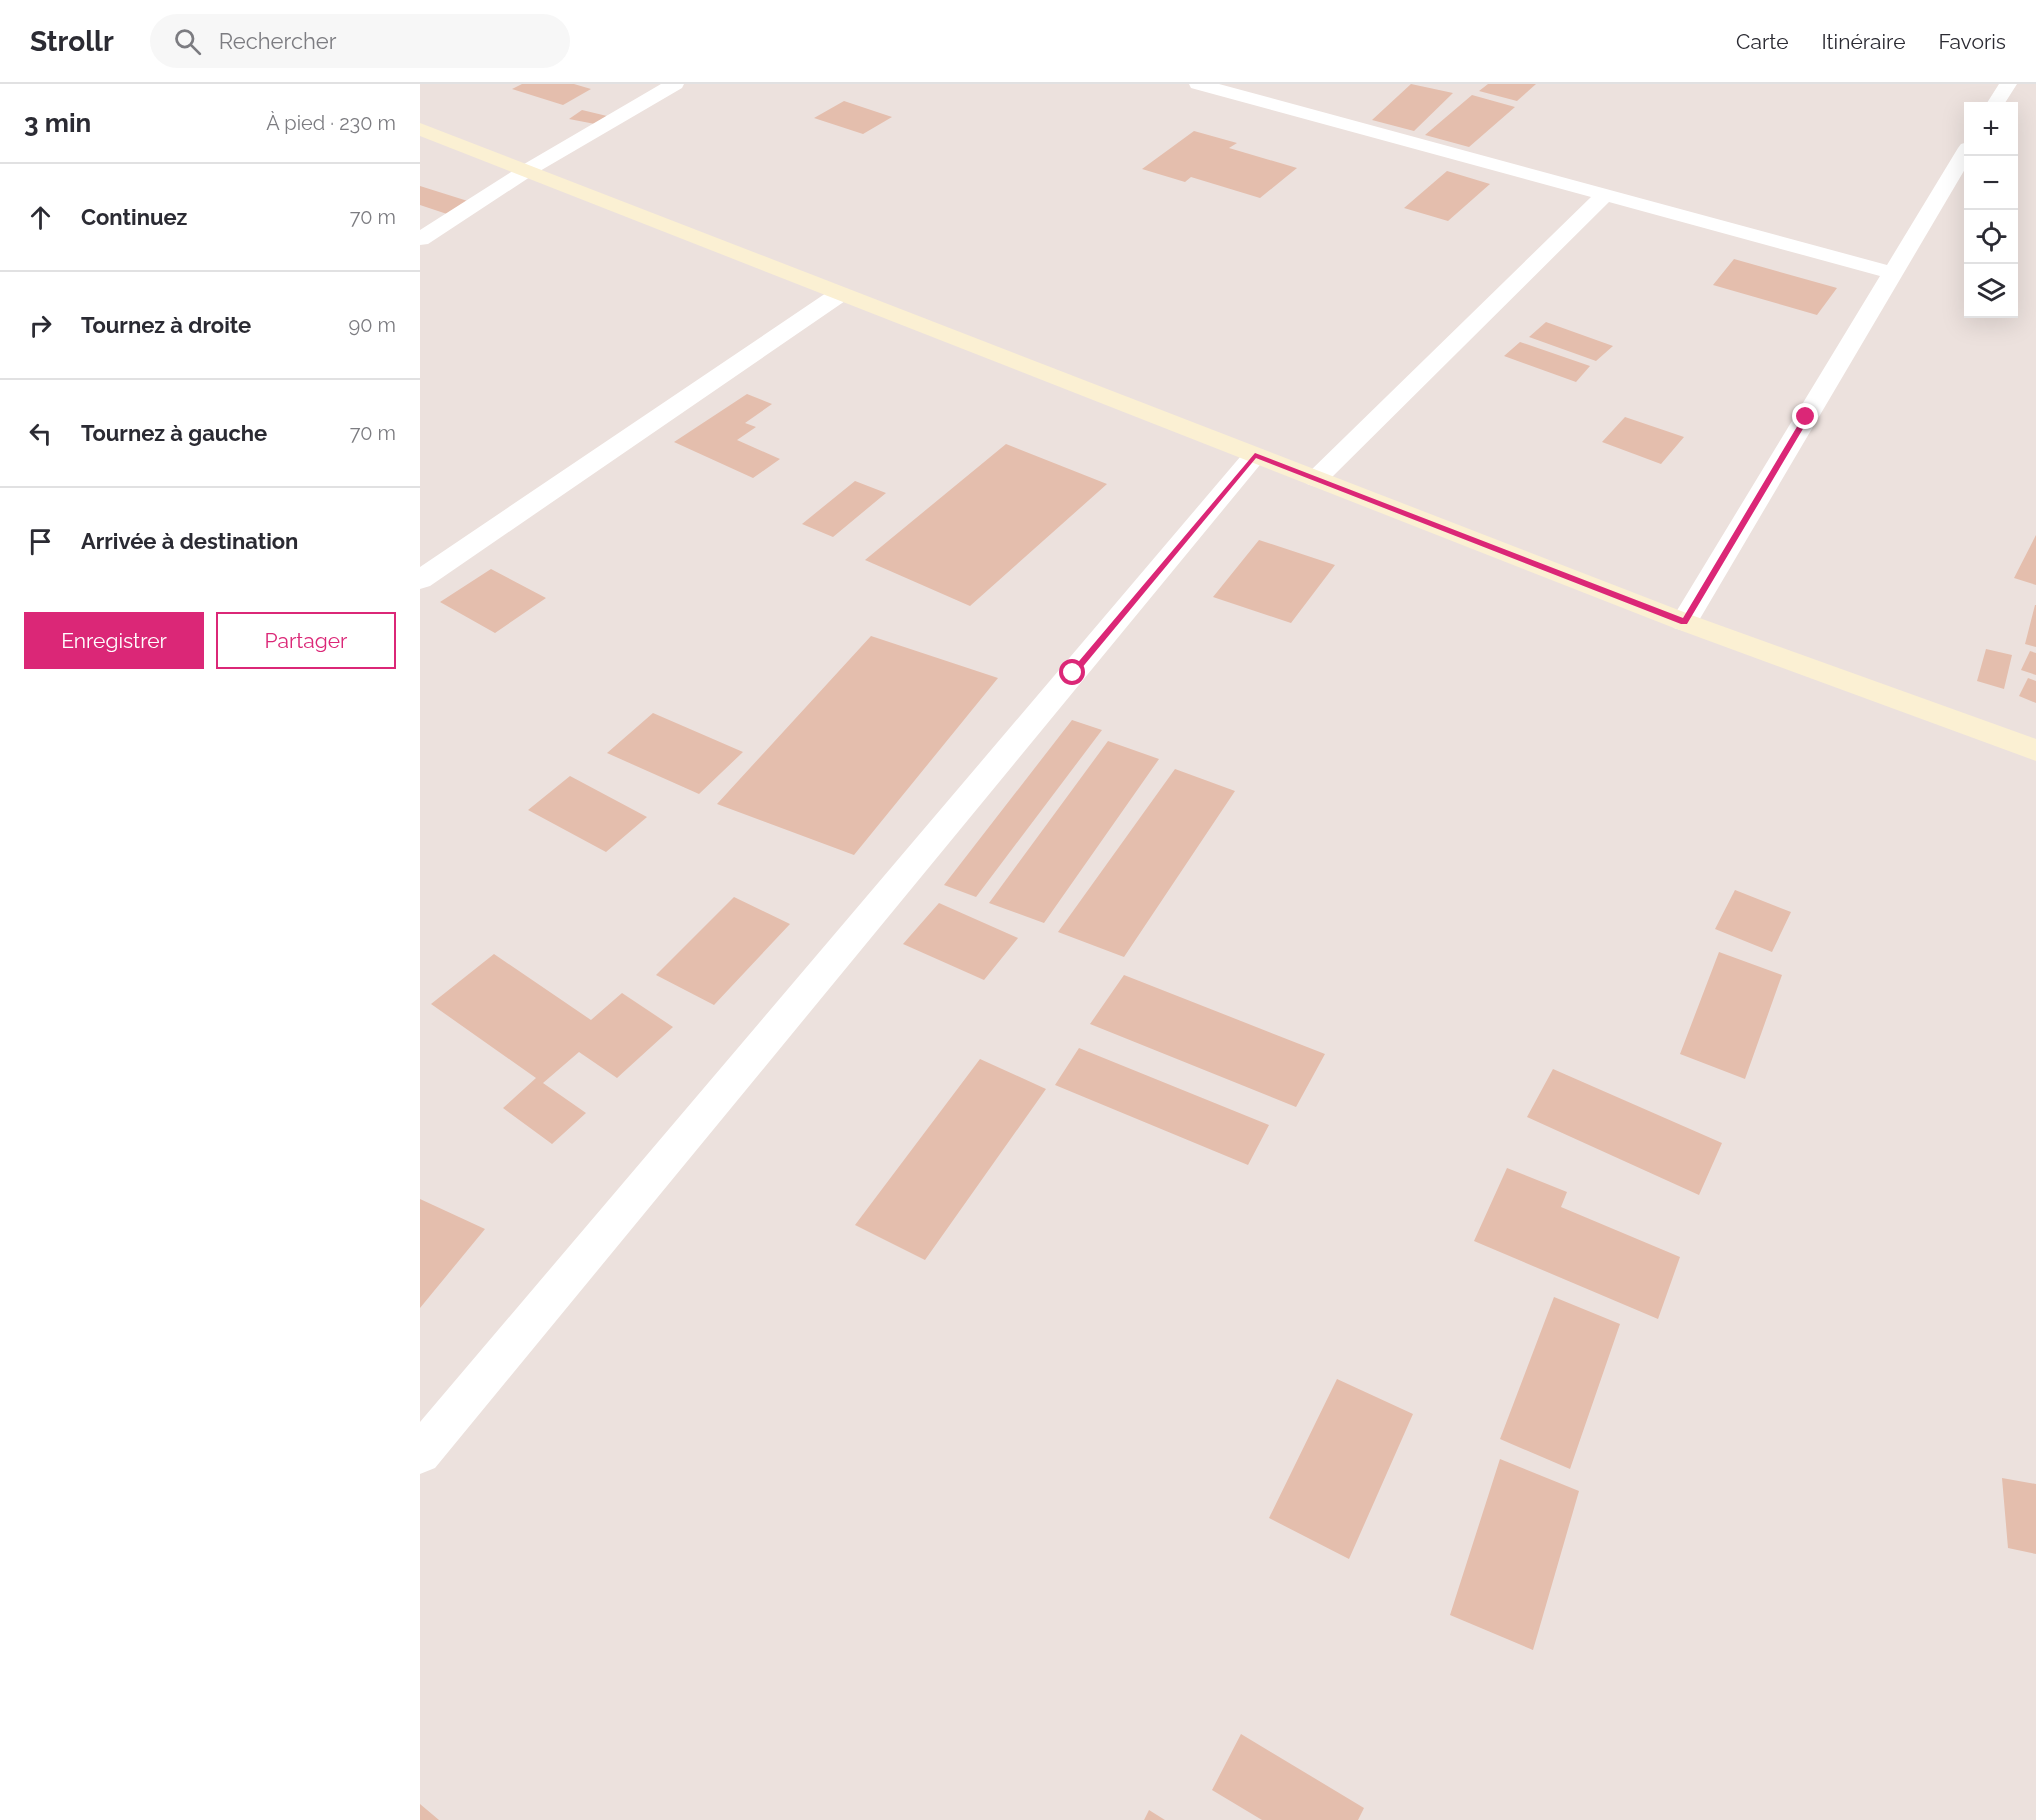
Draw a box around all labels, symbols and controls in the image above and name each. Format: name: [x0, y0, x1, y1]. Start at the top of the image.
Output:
search box: [150, 14, 570, 68]
text: Strollr: [30, 25, 114, 58]
icon: search: [171, 25, 204, 58]
text: Rechercher: [219, 28, 336, 54]
text: Carte: [1736, 29, 1788, 54]
text: Itinéraire: [1821, 29, 1905, 54]
text: Favoris: [1938, 29, 2006, 54]
map controls: [1964, 102, 2018, 318]
button: +: [1964, 102, 2018, 156]
text: 3 min: [24, 108, 91, 138]
text: À pied · 230 m: [266, 111, 396, 135]
button: −: [1964, 156, 2018, 210]
icon: ahead: [24, 201, 57, 234]
text: Continuez: [81, 204, 187, 230]
text: 70 m: [350, 205, 396, 229]
button: locate: [1964, 210, 2018, 264]
button: layers: [1964, 264, 2018, 318]
icon: right: [24, 309, 57, 342]
text: Tournez à droite: [81, 312, 251, 338]
text: 90 m: [349, 313, 396, 337]
route end: [1792, 403, 1818, 429]
icon: left: [24, 417, 57, 450]
text: Tournez à gauche: [81, 420, 267, 446]
text: 70 m: [350, 421, 396, 445]
icon: arrive: [24, 525, 57, 558]
text: Arrivée à destination: [81, 528, 298, 554]
button: Enregistrer: [24, 612, 204, 669]
button: Partager: [216, 612, 396, 669]
route start: [1059, 659, 1085, 685]

